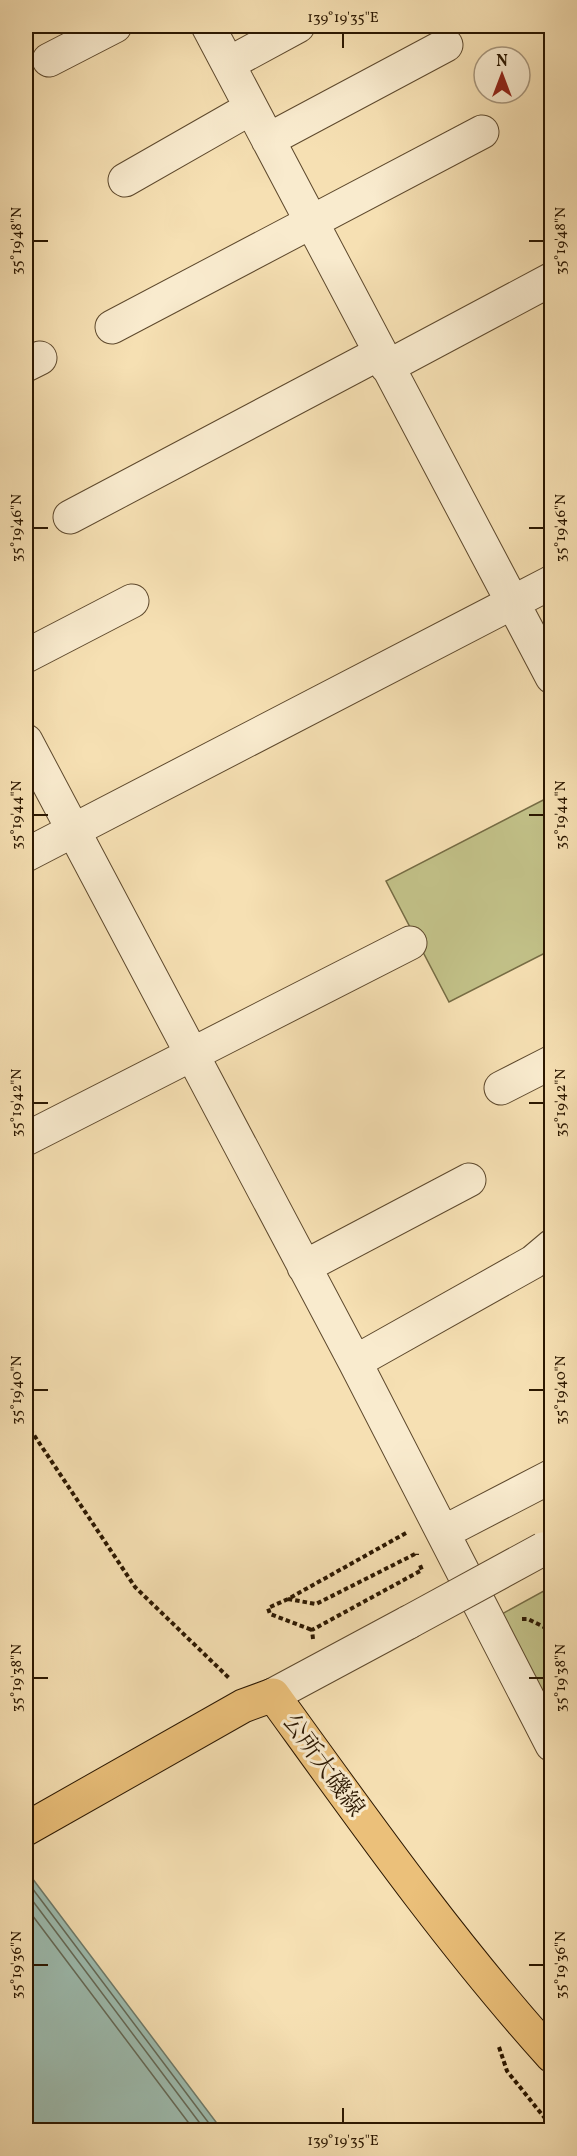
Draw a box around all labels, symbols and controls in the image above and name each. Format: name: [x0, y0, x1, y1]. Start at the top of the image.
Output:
text: 139°19'35"E: [307, 8, 379, 29]
north arrow: [472, 45, 532, 105]
text: N: [496, 51, 508, 73]
text: 35°19'48"N: [7, 207, 28, 275]
text: 35°19'48"N: [551, 207, 572, 275]
text: 35°19'46"N: [7, 494, 28, 562]
text: 35°19'46"N: [551, 494, 572, 562]
text: 35°19'44"N: [7, 780, 28, 850]
text: 35°19'44"N: [551, 780, 572, 850]
text: 35°19'42"N: [7, 1069, 28, 1137]
text: 35°19'42"N: [551, 1069, 572, 1137]
text: 35°19'40"N: [7, 1355, 28, 1425]
text: 35°19'40"N: [551, 1355, 572, 1425]
text: 35°19'38"N: [7, 1644, 28, 1712]
text: 35°19'38"N: [551, 1644, 572, 1712]
street label: 公所大磯線: [273, 1708, 371, 1825]
text: 35°19'36"N: [7, 1931, 28, 1999]
text: 35°19'36"N: [551, 1931, 572, 1999]
text: 139°19'35"E: [307, 2131, 379, 2152]

